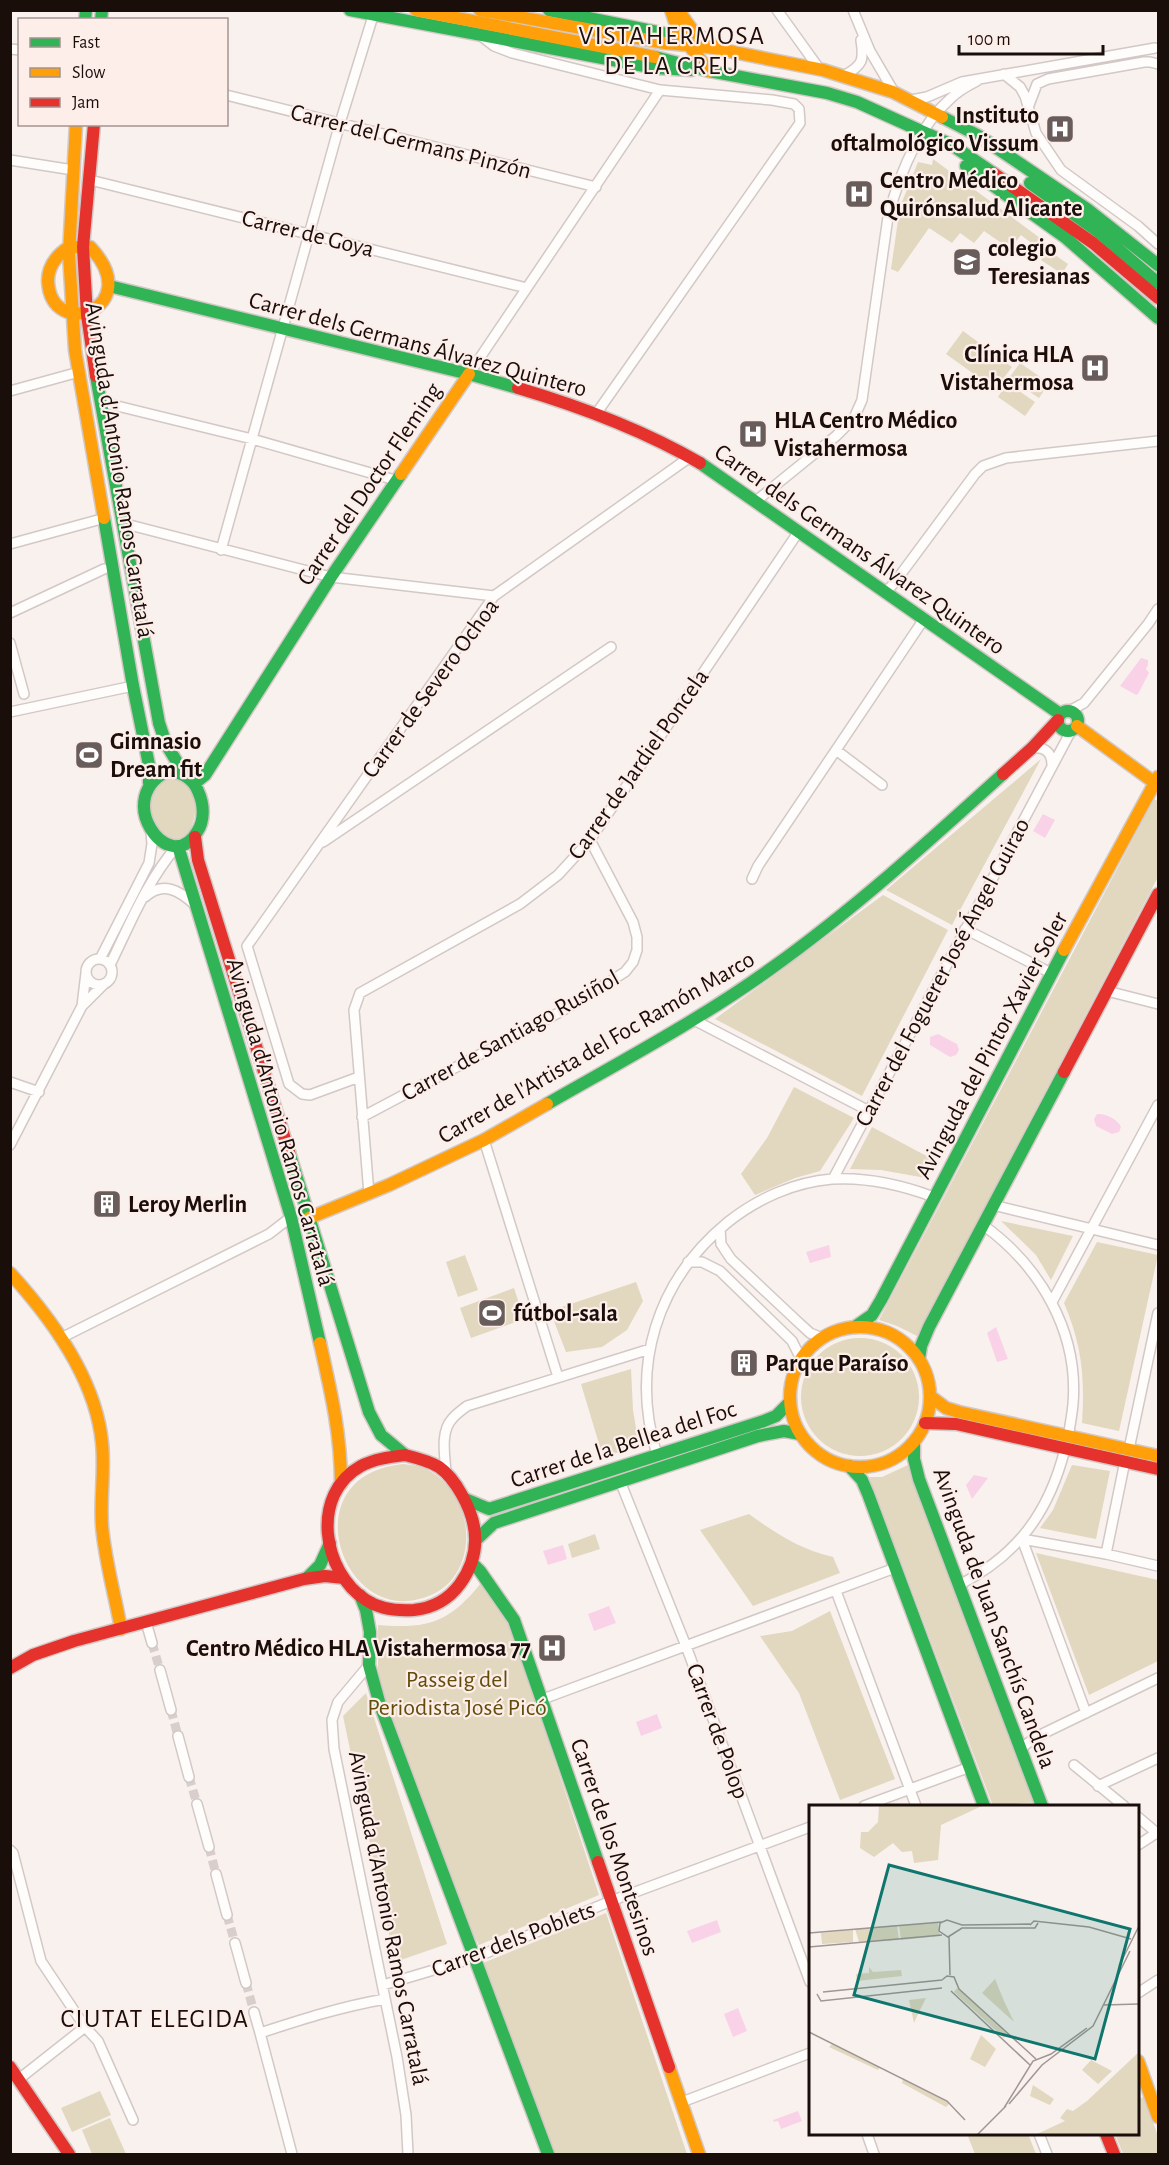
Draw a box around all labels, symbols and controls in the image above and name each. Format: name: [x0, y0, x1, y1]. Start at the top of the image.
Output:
legend: [18, 18, 228, 126]
scale bar: [959, 18, 1103, 56]
district label: VISTAHERMOSA DE LA CREU: [579, 23, 765, 79]
text: 100 m: [968, 31, 1011, 49]
text: Fast: [72, 34, 100, 52]
text: Slow: [72, 64, 105, 82]
text: Jam: [72, 94, 100, 112]
street label: Carrer del Germans Pinzón: [288, 100, 534, 184]
place label: Instituto oftalmológico Vissum: [831, 104, 1039, 156]
hospital icon: Instituto oftalmológico Vissum: [1044, 113, 1076, 145]
place label: Centro Médico Quirónsalud Alicante: [880, 169, 1083, 221]
hospital icon: Centro Médico Quirónsalud Alicante: [843, 178, 875, 210]
street label: Carrer de Goya: [239, 206, 376, 262]
place label: colegio Teresianas: [988, 237, 1090, 289]
school or university icon: colegio Teresianas: [951, 246, 983, 278]
street label: Carrer dels Germans Álvarez Quintero: [246, 286, 590, 402]
street label: Avinguda d'Antonio Ramos Carratalá: [81, 300, 157, 640]
place label: Clínica HLA Vistahermosa: [940, 343, 1075, 395]
hospital icon: Clínica HLA Vistahermosa: [1079, 352, 1111, 384]
street label: Carrer del Doctor Fleming: [293, 379, 447, 590]
place label: HLA Centro Médico Vistahermosa: [774, 409, 957, 461]
hospital icon: HLA Centro Médico Vistahermosa: [737, 418, 769, 450]
street label: Carrer dels Germans Álvarez Quintero: [710, 438, 1010, 660]
street label: Carrer de Severo Ochoa: [358, 595, 504, 783]
street label: Carrer de Jardiel Poncela: [564, 665, 714, 864]
place label: Gimnasio Dream fit: [110, 730, 202, 782]
sports icon: Gimnasio Dream fit: [73, 739, 105, 771]
street label: Carrer del Foguerer José Ángel Guirao: [849, 813, 1035, 1131]
street label: Avinguda del Pintor Xavier Soler: [911, 908, 1073, 1183]
street label: Carrer de l'Artista del Foc Ramón Marco: [434, 947, 759, 1148]
street label: Avinguda d'Antonio Ramos Carratalá: [222, 956, 338, 1289]
street label: Carrer de Santiago Rusiñol: [398, 966, 623, 1106]
building icon: Leroy Merlin: [91, 1188, 123, 1220]
place label: Leroy Merlin: [128, 1193, 247, 1217]
sports icon: fútbol-sala: [476, 1297, 508, 1329]
place label: fútbol-sala: [513, 1302, 618, 1326]
building icon: Parque Paraíso: [728, 1347, 760, 1379]
place label: Parque Paraíso: [765, 1352, 909, 1376]
street label: Carrer de la Bellea del Foc: [508, 1397, 739, 1493]
street label: Avinguda de Juan Sanchís Candela: [928, 1465, 1060, 1772]
hospital icon: Centro Médico HLA Vistahermosa 77: [536, 1632, 568, 1664]
place label: Centro Médico HLA Vistahermosa 77: [186, 1637, 531, 1661]
street label: Carrer de Polop: [681, 1660, 753, 1802]
park label: Passeig del Periodista José Picó: [367, 1668, 547, 1720]
street label: Carrer de los Montesinos: [566, 1736, 663, 1959]
street label: Avinguda d'Antonio Ramos Carratalá: [344, 1749, 432, 2087]
inset map: [809, 1805, 1139, 2135]
street label: Carrer dels Poblets: [428, 1898, 598, 1982]
district label: CIUTAT ELEGIDA: [60, 2006, 250, 2032]

